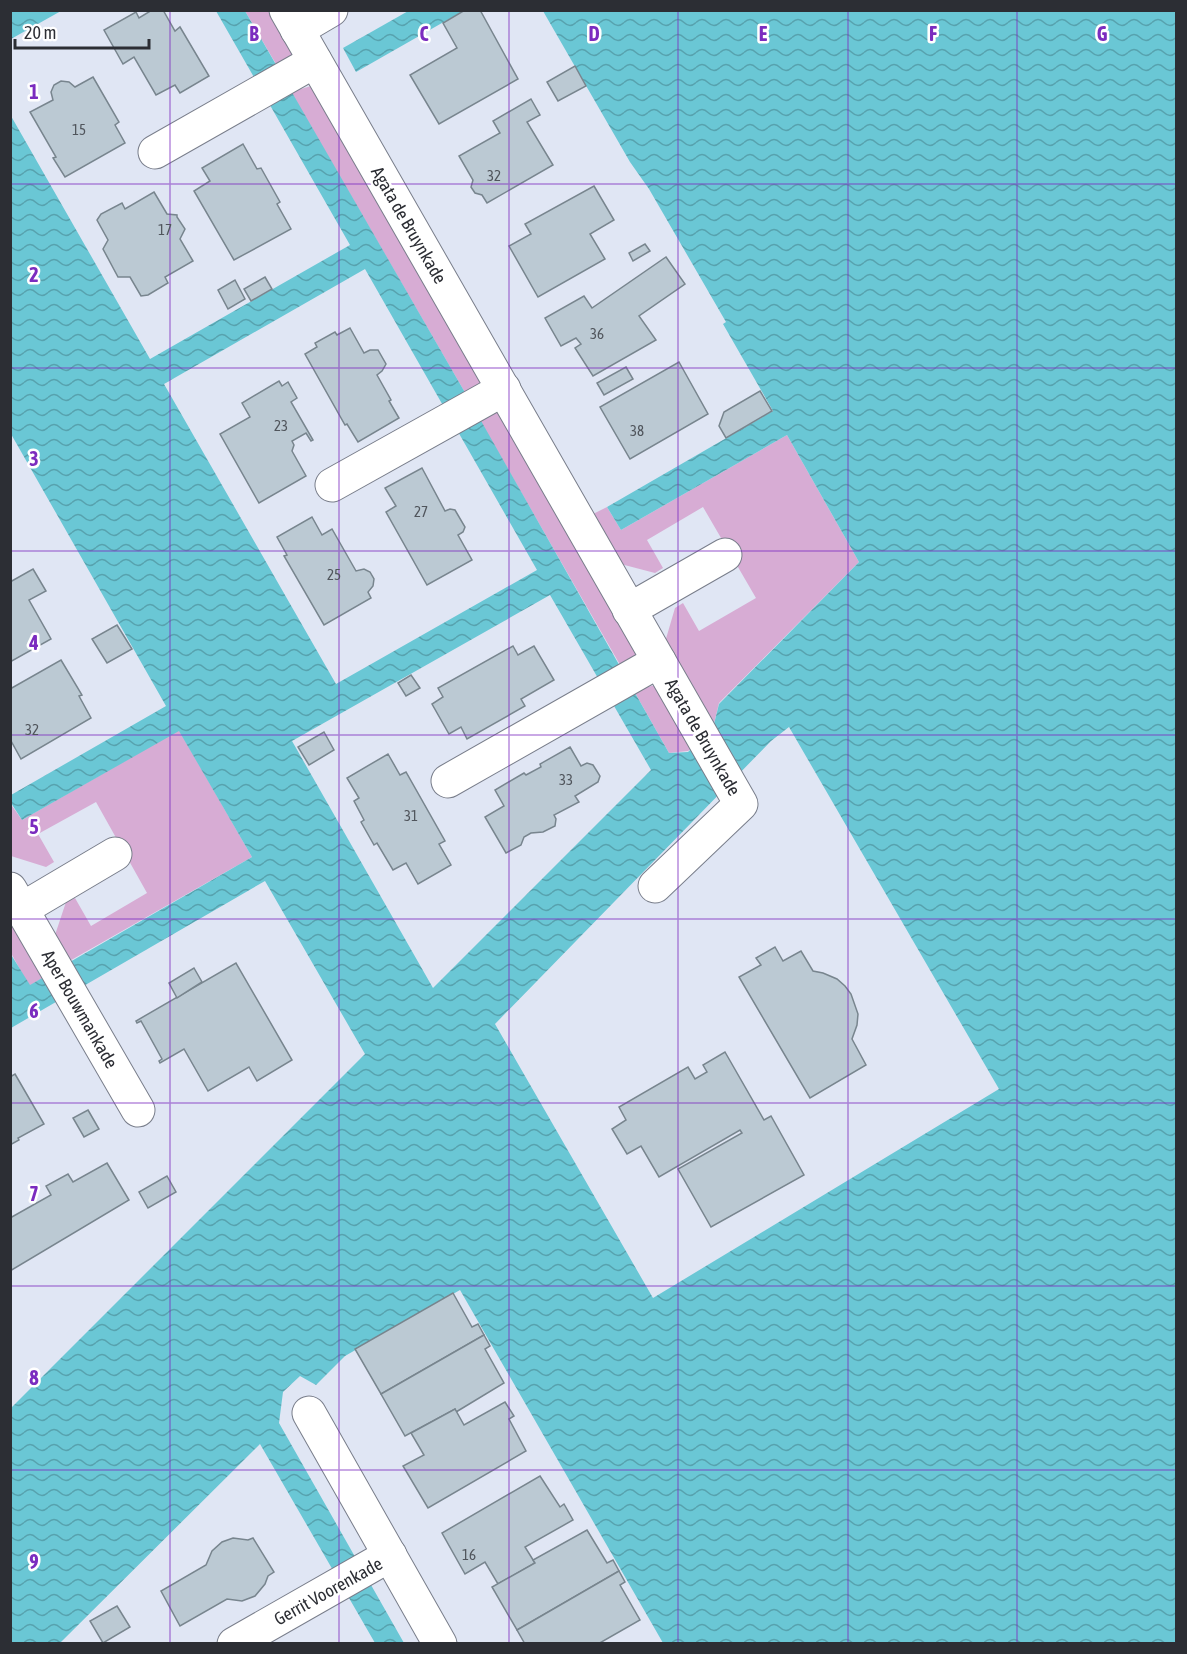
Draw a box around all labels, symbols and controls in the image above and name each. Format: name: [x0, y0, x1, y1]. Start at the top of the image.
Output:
scale bar: [15, 12, 148, 50]
text: 20 m: [24, 22, 56, 43]
text: B: [249, 22, 259, 45]
text: C: [420, 22, 429, 45]
text: D: [588, 22, 600, 45]
text: E: [759, 22, 768, 45]
text: F: [929, 22, 937, 45]
text: G: [1097, 22, 1108, 45]
text: 1: [29, 80, 39, 103]
house number: 15: [72, 121, 86, 138]
street label: Agata de Bruynkade: [367, 163, 451, 287]
house number: 32: [487, 167, 501, 184]
house number: 17: [158, 221, 172, 238]
text: 2: [29, 263, 39, 286]
house number: 36: [590, 325, 604, 342]
house number: 23: [274, 417, 288, 434]
house number: 38: [630, 422, 644, 439]
text: 3: [29, 447, 39, 470]
house number: 27: [414, 503, 428, 520]
house number: 25: [327, 566, 341, 583]
text: 4: [28, 631, 39, 654]
street label: Agata de Bruynkade: [661, 675, 745, 799]
house number: 32: [25, 721, 39, 738]
house number: 33: [559, 771, 573, 788]
house number: 31: [404, 807, 418, 824]
text: 5: [29, 815, 39, 838]
street label: Aper Bouwmankade: [38, 946, 122, 1072]
text: 6: [29, 999, 39, 1022]
text: 7: [29, 1182, 39, 1205]
text: 8: [29, 1366, 39, 1389]
house number: 16: [462, 1546, 476, 1563]
text: 9: [29, 1550, 39, 1573]
street label: Gerrit Voorenkade: [270, 1553, 386, 1629]

